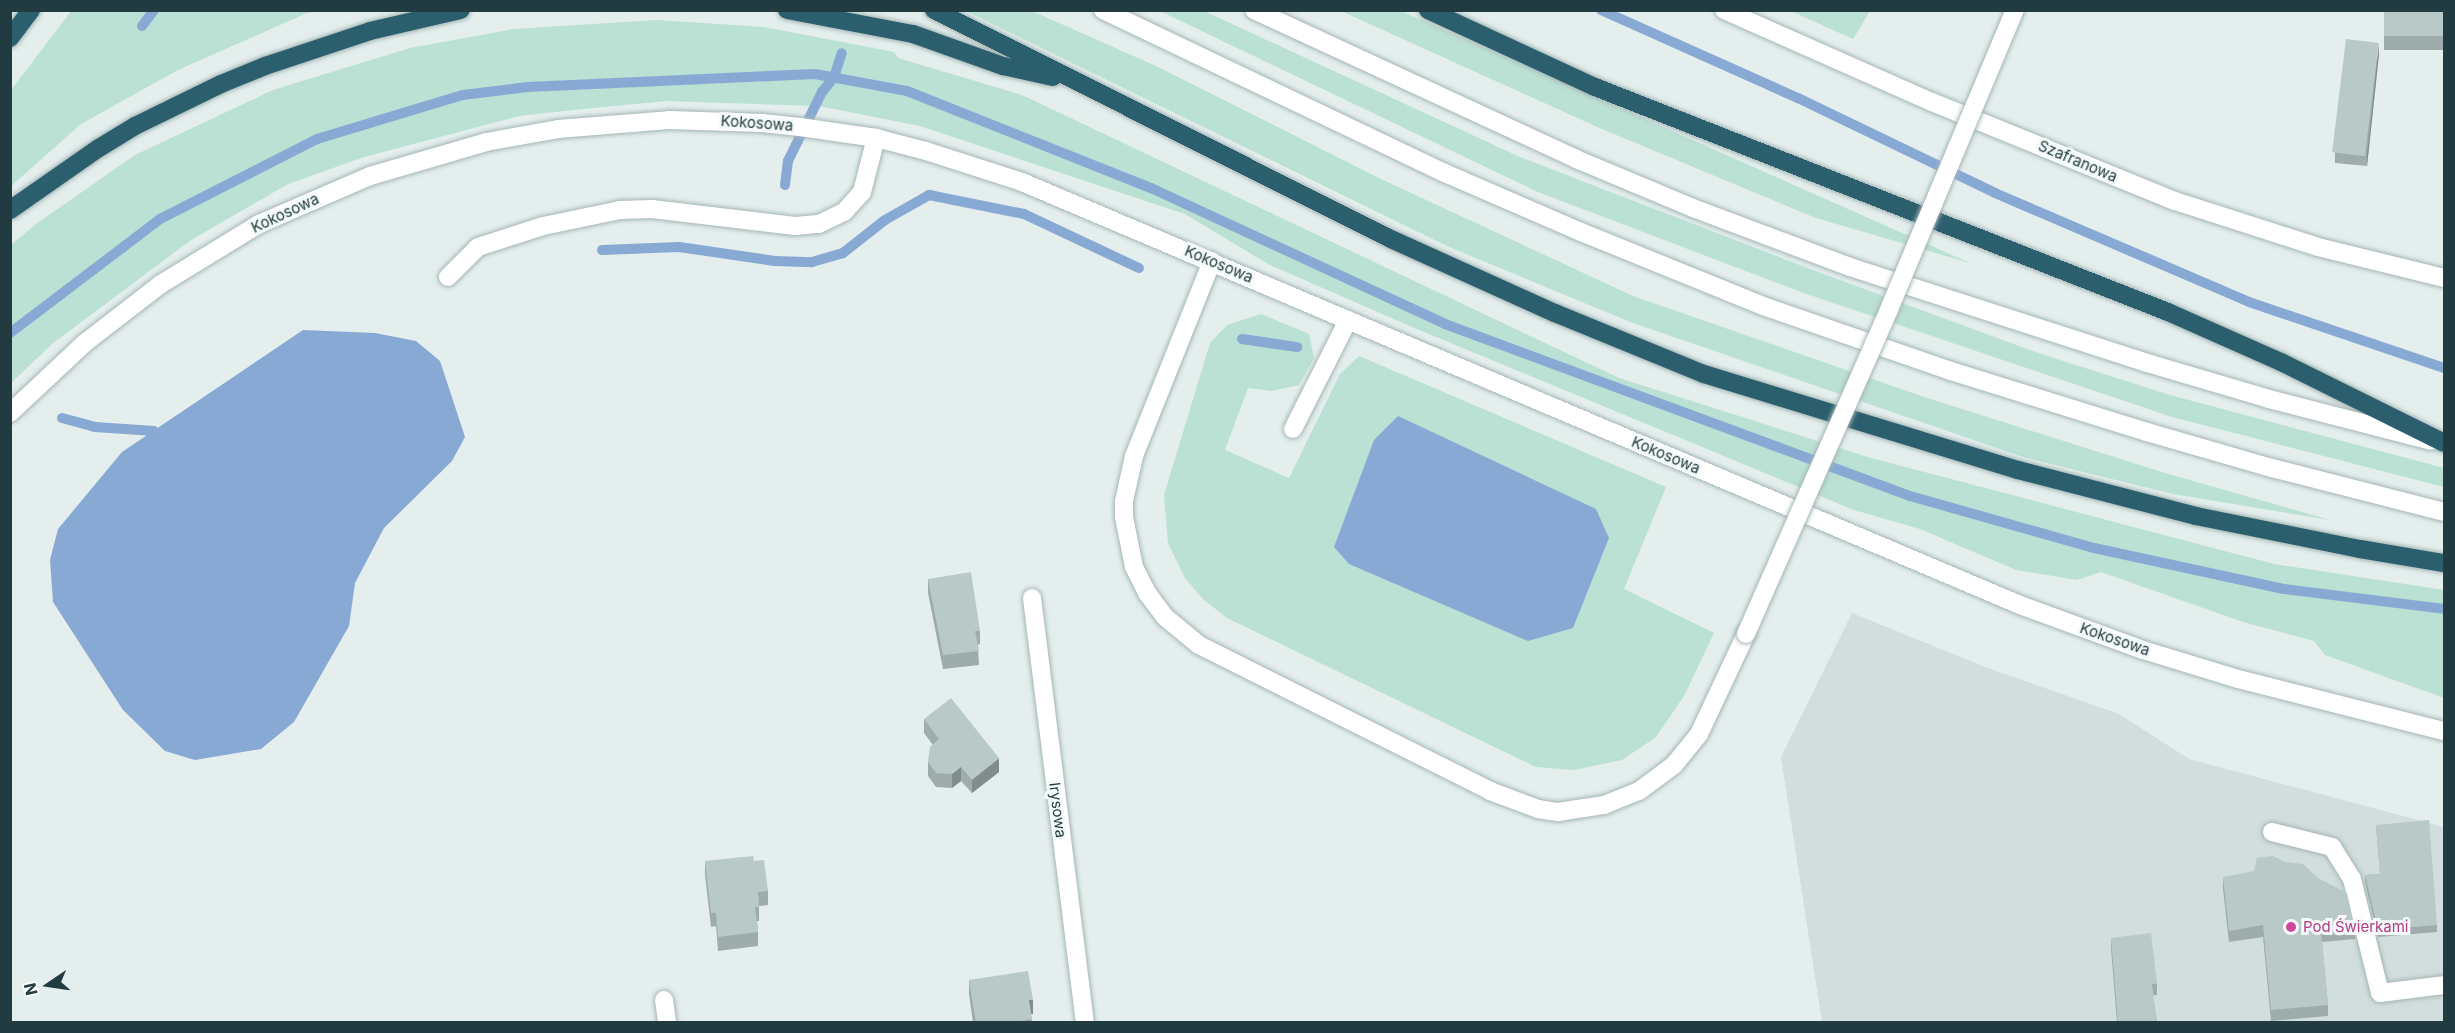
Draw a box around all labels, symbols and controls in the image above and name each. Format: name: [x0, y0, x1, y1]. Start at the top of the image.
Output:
street label: Kokosowa: [720, 111, 794, 135]
street label: Szafranowa: [2036, 136, 2120, 186]
street label: Kokosowa: [248, 189, 322, 237]
street label: Kokosowa: [1182, 242, 1256, 286]
street label: Kokosowa: [1629, 433, 1703, 477]
street label: Kokosowa: [2078, 619, 2152, 659]
street label: Irysowa: [1046, 781, 1070, 839]
place label: Pod Świerkami: [2303, 918, 2408, 936]
marker: Pod Świerkami: [2284, 920, 2298, 934]
north arrow: [18, 955, 78, 1015]
text: N: [19, 981, 42, 997]

